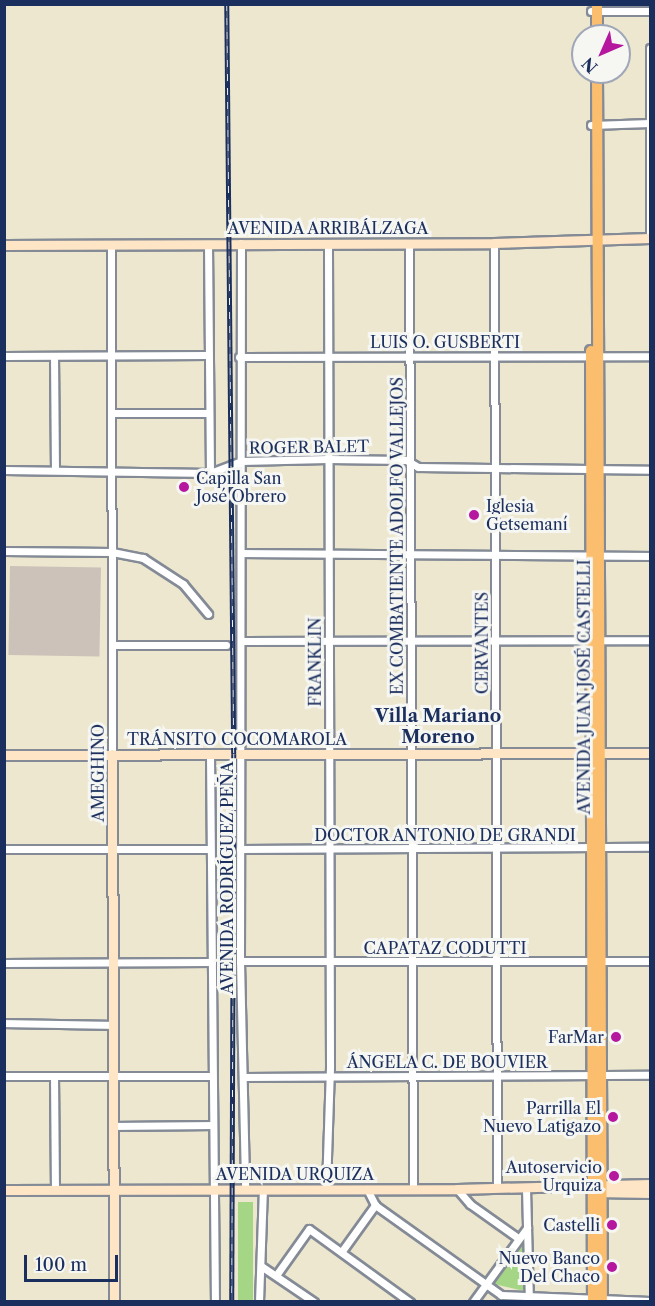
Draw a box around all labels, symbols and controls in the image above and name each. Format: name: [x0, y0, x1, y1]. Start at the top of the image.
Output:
north arrow: [571, 24, 631, 84]
text: N: [578, 53, 602, 77]
street label: AVENIDA ARRIBÁLZAGA: [227, 218, 429, 238]
street label: LUIS O. GUSBERTI: [370, 332, 520, 352]
street label: EX COMBATIENTE ADOLFO VALLEJOS: [387, 376, 407, 696]
street label: ROGER BALET: [248, 436, 370, 458]
place label: Capilla San José Obrero: [196, 468, 286, 506]
marker: Capilla San José Obrero: [177, 480, 191, 494]
place label: Iglesia Getsemaní: [486, 496, 568, 534]
marker: Iglesia Getsemaní: [467, 508, 481, 522]
street label: AVENIDA JUAN JOSÉ CASTELLI: [574, 559, 594, 815]
street label: CERVANTES: [472, 592, 492, 694]
street label: FRANKLIN: [305, 617, 325, 707]
district label: Villa Mariano Moreno: [375, 706, 501, 748]
street label: AMEGHINO: [88, 724, 108, 822]
street label: TRÁNSITO COCOMAROLA: [127, 729, 347, 749]
street label: AVENIDA RODRÍGUEZ PEÑA: [217, 761, 237, 995]
street label: DOCTOR ANTONIO DE GRANDI: [313, 825, 577, 845]
street label: CAPATAZ CODUTTI: [364, 938, 526, 958]
place label: FarMar: [548, 1027, 604, 1047]
marker: FarMar: [609, 1030, 623, 1044]
street label: ÁNGELA C. DE BOUVIER: [346, 1052, 548, 1072]
place label: Parrilla El Nuevo Latigazo: [483, 1098, 601, 1136]
marker: Parrilla El Nuevo Latigazo: [606, 1110, 620, 1124]
place label: Autoservicio Urquiza: [506, 1157, 602, 1195]
street label: AVENIDA URQUIZA: [215, 1164, 375, 1184]
marker: Autoservicio Urquiza: [607, 1169, 621, 1183]
place label: Castelli: [543, 1215, 600, 1235]
marker: Castelli: [605, 1218, 619, 1232]
scale bar: [27, 1243, 122, 1281]
place label: Nuevo Banco Del Chaco: [498, 1248, 600, 1286]
text: 100 m: [35, 1254, 87, 1276]
marker: Nuevo Banco Del Chaco: [605, 1260, 619, 1274]

